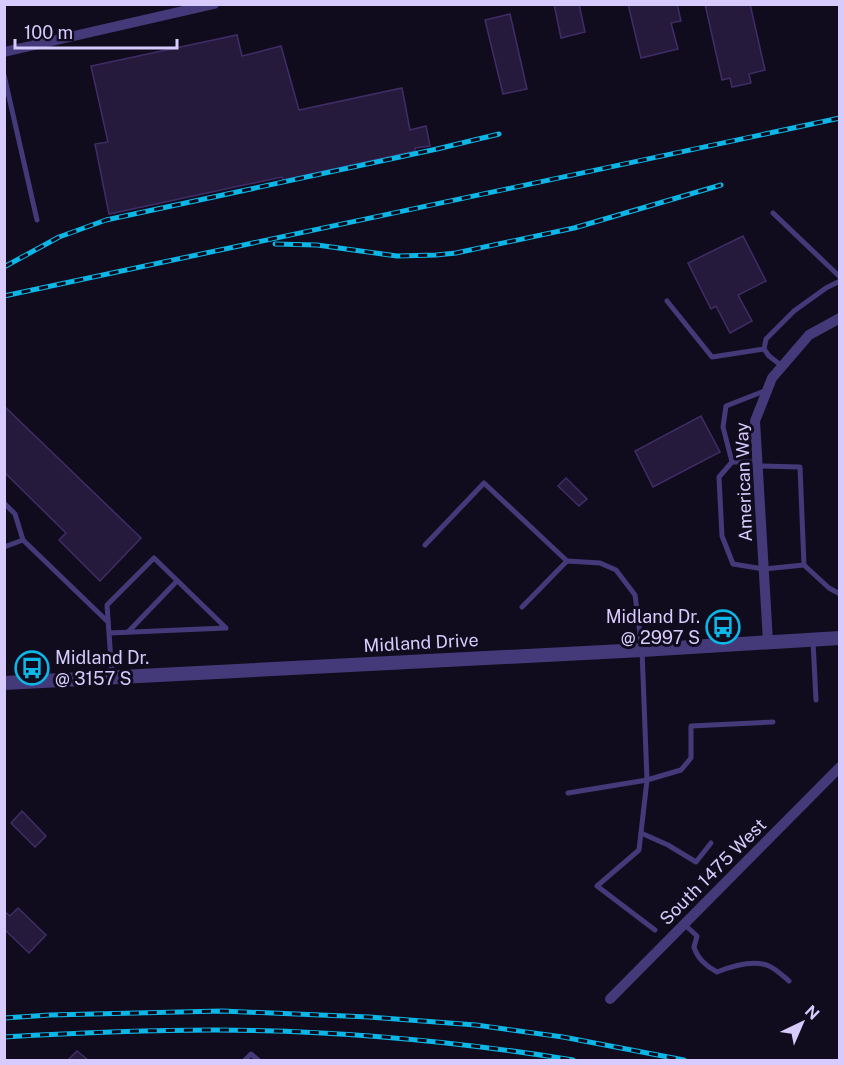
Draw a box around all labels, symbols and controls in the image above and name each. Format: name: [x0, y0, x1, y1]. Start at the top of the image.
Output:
scale bar: [15, 12, 177, 50]
text: 100 m: [24, 22, 73, 43]
street label: American Way: [731, 421, 756, 542]
place label: Midland Dr. @ 2997 S: [606, 606, 700, 648]
bus stop icon: Midland Dr. @ 2997 S: [705, 609, 741, 645]
street label: Midland Drive: [363, 629, 479, 656]
place label: Midland Dr. @ 3157 S: [55, 647, 149, 689]
bus stop icon: Midland Dr. @ 3157 S: [14, 650, 50, 686]
street label: South 1475 West: [655, 814, 770, 929]
north arrow: [772, 993, 832, 1053]
text: N: [801, 1001, 823, 1024]

